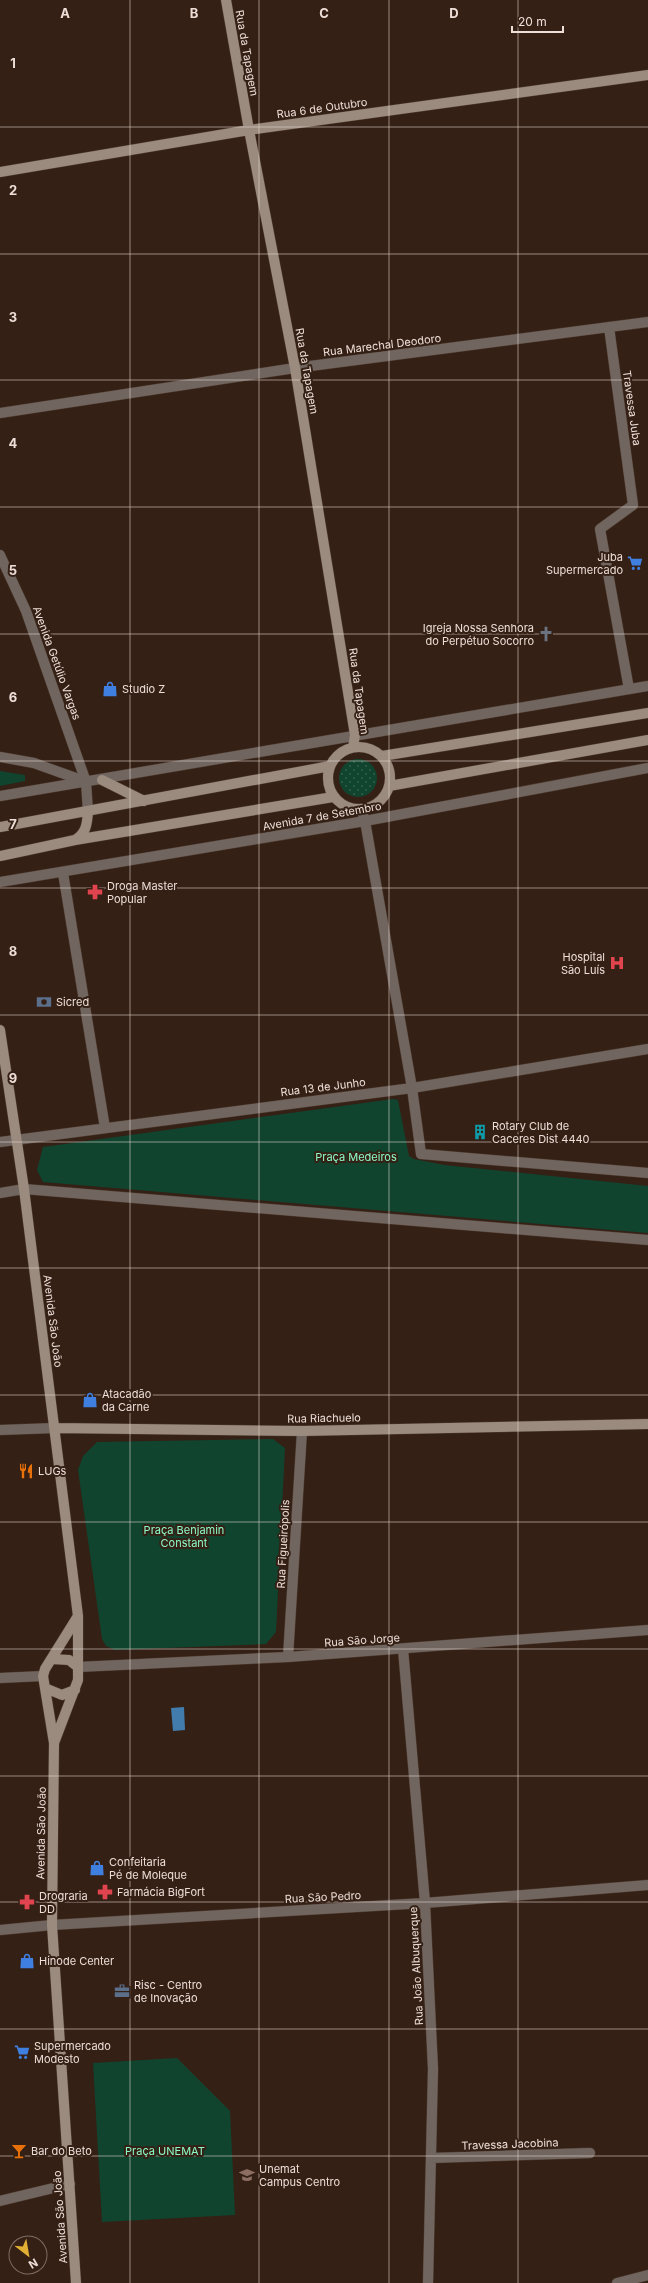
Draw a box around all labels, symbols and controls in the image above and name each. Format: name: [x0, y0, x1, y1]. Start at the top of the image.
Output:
text: A: [60, 5, 70, 21]
text: B: [190, 5, 199, 21]
text: C: [319, 5, 329, 21]
text: D: [449, 5, 459, 21]
scale bar: [512, 8, 563, 34]
street label: Rua da Tapagem: [233, 9, 261, 97]
text: 20 m: [518, 14, 547, 29]
text: 1: [10, 55, 16, 71]
street label: Rua 6 de Outubro: [276, 95, 369, 121]
text: 2: [9, 182, 17, 198]
text: 3: [9, 309, 17, 325]
street label: Rua da Tapagem: [293, 327, 321, 415]
street label: Rua Marechal Deodoro: [322, 331, 442, 359]
street label: Travessa Juba: [620, 370, 644, 446]
text: 4: [9, 435, 18, 451]
place label: Juba Supermercado: [546, 550, 623, 577]
supermarket icon: Juba Supermercado: [626, 554, 644, 572]
text: 5: [9, 562, 17, 578]
street label: Avenida Getúlio Vargas: [30, 604, 84, 722]
place label: Igreja Nossa Senhora do Perpétuo Socorro: [423, 621, 534, 648]
church icon: Igreja Nossa Senhora do Perpétuo Socorro: [537, 625, 555, 643]
street label: Rua da Tapagem: [346, 647, 372, 735]
shop icon: Studio Z: [101, 680, 119, 698]
place label: Studio Z: [122, 682, 165, 696]
text: 6: [9, 689, 17, 705]
street label: Avenida 7 de Setembro: [262, 799, 383, 833]
text: 7: [9, 816, 17, 832]
place label: Droga Master Popular: [107, 879, 177, 906]
pharmacy icon: Droga Master Popular: [86, 883, 104, 901]
text: 8: [9, 943, 17, 959]
place label: Hospital São Luís: [561, 950, 605, 977]
hospital icon: Hospital São Luís: [608, 954, 626, 972]
bank icon: Sicred: [35, 993, 53, 1011]
place label: Sicred: [56, 995, 89, 1009]
text: 9: [9, 1070, 17, 1086]
street label: Rua 13 de Junho: [280, 1075, 367, 1099]
place label: Rotary Club de Caceres Dist 4440: [492, 1119, 590, 1146]
building icon: Rotary Club de Caceres Dist 4440: [471, 1123, 489, 1141]
park label: Praça Medeiros: [315, 1150, 397, 1164]
street label: Avenida São João: [40, 1274, 66, 1368]
place label: Atacadão da Carne: [102, 1387, 152, 1414]
shop icon: Atacadão da Carne: [81, 1391, 99, 1409]
street label: Rua Riachuelo: [287, 1410, 361, 1426]
restaurant icon: LUGs: [17, 1462, 35, 1480]
place label: LUGs: [38, 1464, 67, 1478]
street label: Rua Figueirópolis: [274, 1499, 292, 1589]
park label: Praça Benjamin Constant: [144, 1523, 224, 1550]
street label: Rua São Jorge: [324, 1630, 400, 1650]
street label: Avenida São João: [33, 1786, 49, 1880]
place label: Confeitaria Pé de Moleque: [109, 1855, 187, 1882]
shop icon: Confeitaria Pé de Moleque: [88, 1859, 106, 1877]
pharmacy icon: Farmácia BigFort: [96, 1883, 114, 1901]
place label: Farmácia BigFort: [117, 1885, 205, 1899]
street label: Rua São Pedro: [284, 1888, 362, 1906]
place label: Drograria DD: [39, 1889, 88, 1916]
pharmacy icon: Drograria DD: [18, 1893, 36, 1911]
street label: Rua João Albuquerque: [406, 1906, 426, 2026]
shop icon: Hinode Center: [18, 1952, 36, 1970]
place label: Hinode Center: [39, 1954, 114, 1968]
place label: Risc - Centro de Inovação: [134, 1978, 203, 2005]
office icon: Risc - Centro de Inovação: [113, 1982, 131, 2000]
place label: Supermercado Modesto: [34, 2039, 111, 2066]
supermarket icon: Supermercado Modesto: [13, 2043, 31, 2061]
street label: Travessa Jacobina: [461, 2135, 559, 2153]
bar icon: Bar do Beto: [10, 2142, 28, 2160]
place label: Bar do Beto: [31, 2144, 92, 2158]
park label: Praça UNEMAT: [125, 2144, 205, 2158]
place label: Unemat Campus Centro: [259, 2162, 340, 2189]
school or university icon: Unemat Campus Centro: [238, 2166, 256, 2184]
street label: Avenida São João: [50, 2170, 70, 2264]
north arrow: [8, 2235, 48, 2275]
text: N: [26, 2255, 40, 2272]

